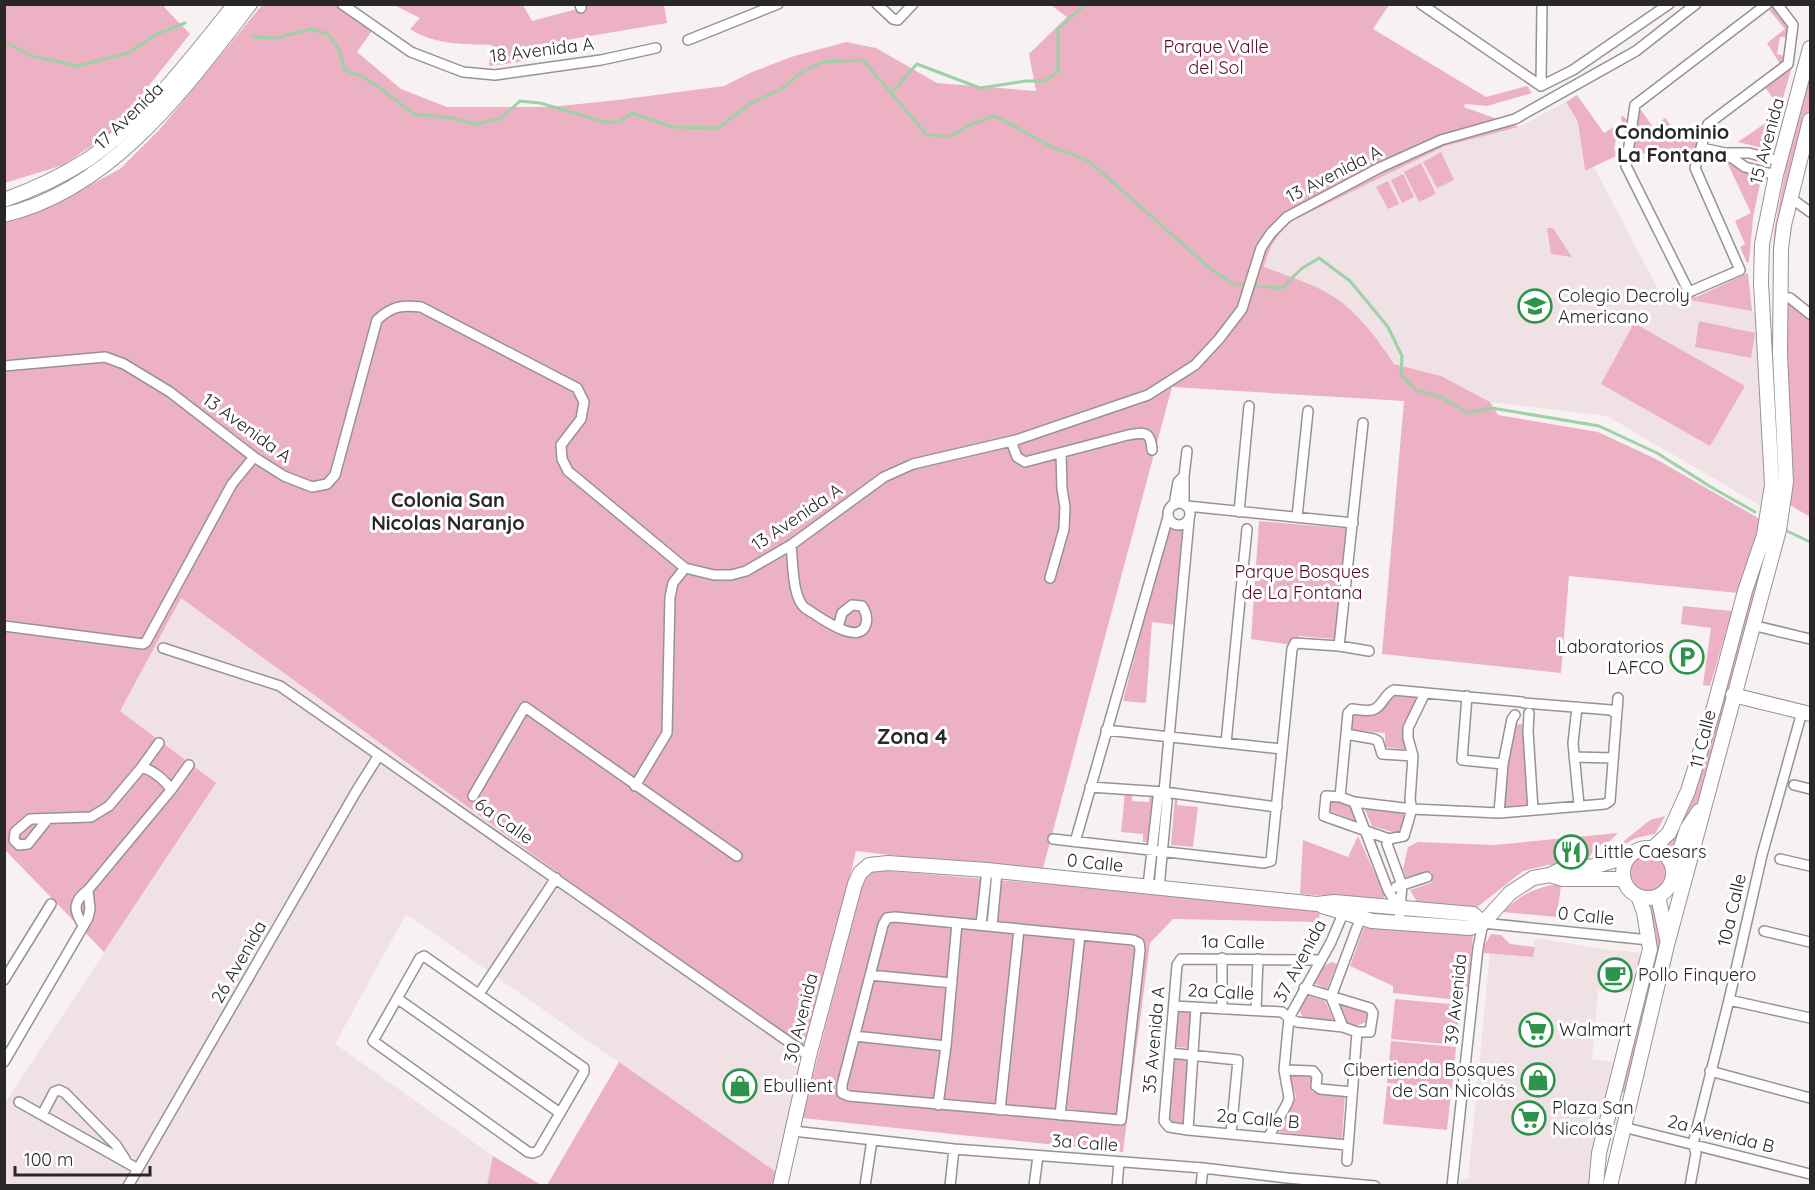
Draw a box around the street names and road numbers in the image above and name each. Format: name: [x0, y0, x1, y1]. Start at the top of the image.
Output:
street label: 18 Avenida A: [489, 32, 596, 67]
street label: 17 Avenida: [89, 77, 168, 154]
street label: 15 Avenida: [1744, 95, 1789, 186]
street label: 13 Avenida A: [1282, 139, 1386, 207]
street label: 13 Avenida A: [198, 388, 297, 468]
street label: 13 Avenida A: [747, 478, 847, 555]
street label: 11 Calle: [1684, 707, 1721, 770]
street label: 6a Calle: [470, 792, 538, 849]
street label: 0 Calle: [1066, 848, 1124, 877]
street label: 10a Calle: [1712, 871, 1751, 949]
street label: 0 Calle: [1557, 901, 1615, 930]
street label: 37 Avenida: [1268, 915, 1331, 1006]
street label: 26 Avenida: [206, 916, 271, 1007]
street label: 1a Calle: [1201, 929, 1265, 954]
street label: 39 Avenida: [1439, 952, 1472, 1046]
street label: 30 Avenida: [778, 971, 823, 1065]
street label: 2a Calle: [1187, 978, 1255, 1005]
street label: 35 Avenida A: [1137, 985, 1170, 1095]
street label: 2a Calle B: [1216, 1103, 1301, 1134]
street label: 2a Avenida B: [1665, 1109, 1777, 1158]
street label: 3a Calle: [1051, 1129, 1119, 1156]

